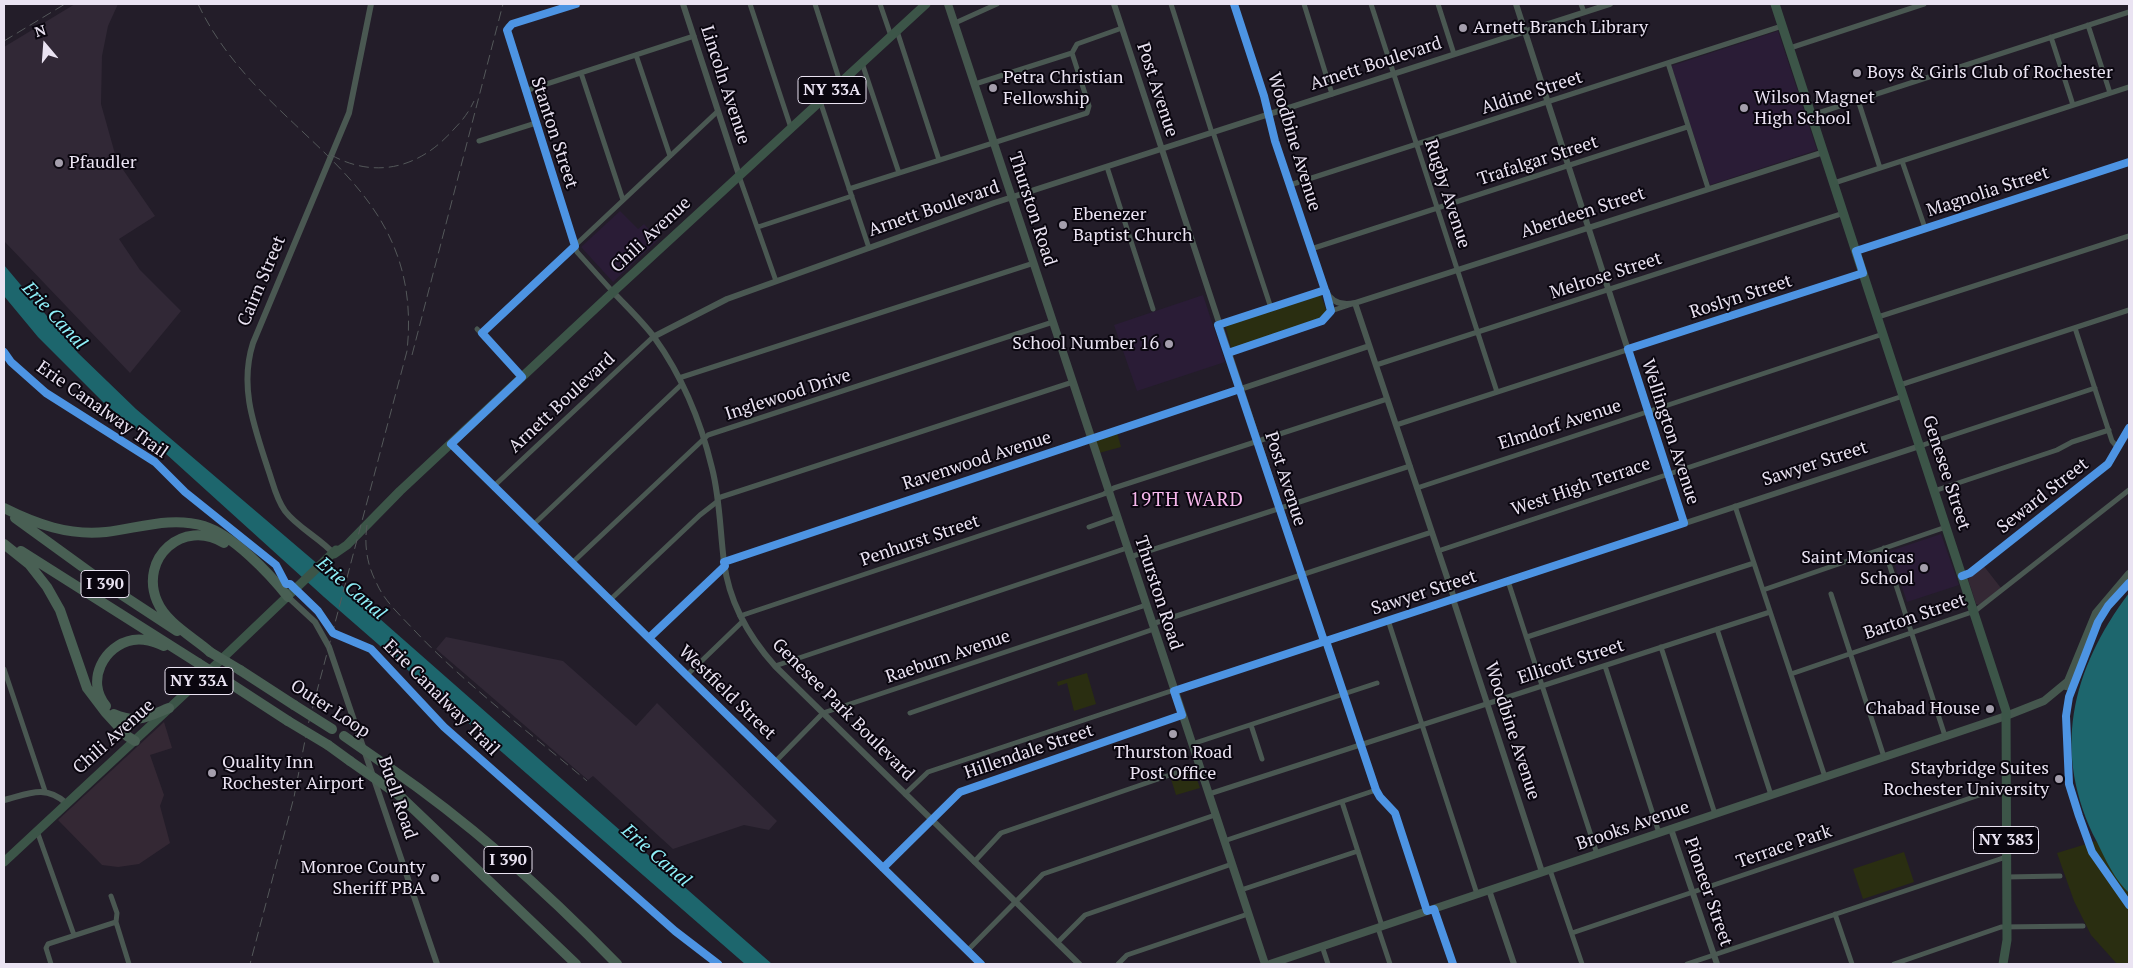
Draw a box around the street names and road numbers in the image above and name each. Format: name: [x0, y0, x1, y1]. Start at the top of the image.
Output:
street label: Lincoln Avenue: [696, 23, 754, 147]
street label: Arnett Boulevard: [1307, 33, 1445, 95]
street label: Post Avenue: [1132, 40, 1182, 140]
street label: Aldine Street: [1479, 66, 1585, 120]
street label: Woodbine Avenue: [1263, 70, 1325, 214]
street label: Stanton Street: [526, 75, 582, 191]
road number: NY 33A: [798, 76, 866, 104]
street label: Trafalgar Street: [1475, 131, 1601, 191]
street label: Rugby Avenue: [1419, 137, 1475, 251]
street label: Thurston Road: [1003, 149, 1061, 269]
street label: Magnolia Street: [1924, 162, 2052, 222]
street label: Arnett Boulevard: [866, 176, 1002, 242]
street label: Aberdeen Street: [1518, 183, 1648, 243]
street label: Chili Avenue: [606, 192, 696, 278]
street label: Cairn Street: [233, 233, 291, 329]
street label: Melrose Street: [1547, 248, 1665, 304]
street label: Roslyn Street: [1687, 270, 1795, 324]
street label: Arnett Boulevard: [504, 348, 620, 458]
street label: Erie Canalway Trail: [32, 357, 172, 463]
street label: Wellington Avenue: [1636, 357, 1704, 507]
street label: Inglewood Drive: [722, 364, 854, 426]
street label: Elmdorf Avenue: [1496, 395, 1624, 455]
street label: Genesee Street: [1917, 413, 1975, 533]
street label: Ravenwood Avenue: [900, 427, 1054, 495]
street label: Post Avenue: [1260, 429, 1310, 529]
street label: Sawyer Street: [1760, 437, 1870, 491]
street label: West High Terrace: [1509, 453, 1653, 521]
street label: Seward Street: [1993, 454, 2093, 538]
street label: Penhurst Street: [858, 511, 982, 571]
street label: Thurston Road: [1129, 533, 1187, 653]
street label: Sawyer Street: [1369, 566, 1479, 620]
road number: I 390: [81, 570, 129, 598]
street label: Barton Street: [1861, 589, 1969, 645]
street label: Raeburn Avenue: [883, 626, 1013, 688]
street label: Genesee Park Boulevard: [767, 634, 919, 786]
street label: Erie Canalway Trail: [378, 635, 504, 761]
street label: Ellicott Street: [1515, 635, 1627, 689]
street label: Westfield Street: [674, 641, 780, 745]
street label: Woodbine Avenue: [1480, 659, 1544, 803]
road number: NY 33A: [165, 668, 233, 694]
street label: Outer Loop: [286, 675, 374, 743]
street label: Chili Avenue: [69, 695, 159, 779]
street label: Hillendale Street: [962, 720, 1096, 784]
street label: Buell Road: [373, 754, 421, 842]
street label: Brooks Avenue: [1574, 797, 1692, 855]
street label: Terrace Park: [1733, 821, 1835, 873]
road number: NY 383: [1974, 826, 2038, 854]
street label: Pioneer Street: [1679, 834, 1737, 950]
road number: I 390: [484, 846, 532, 874]

